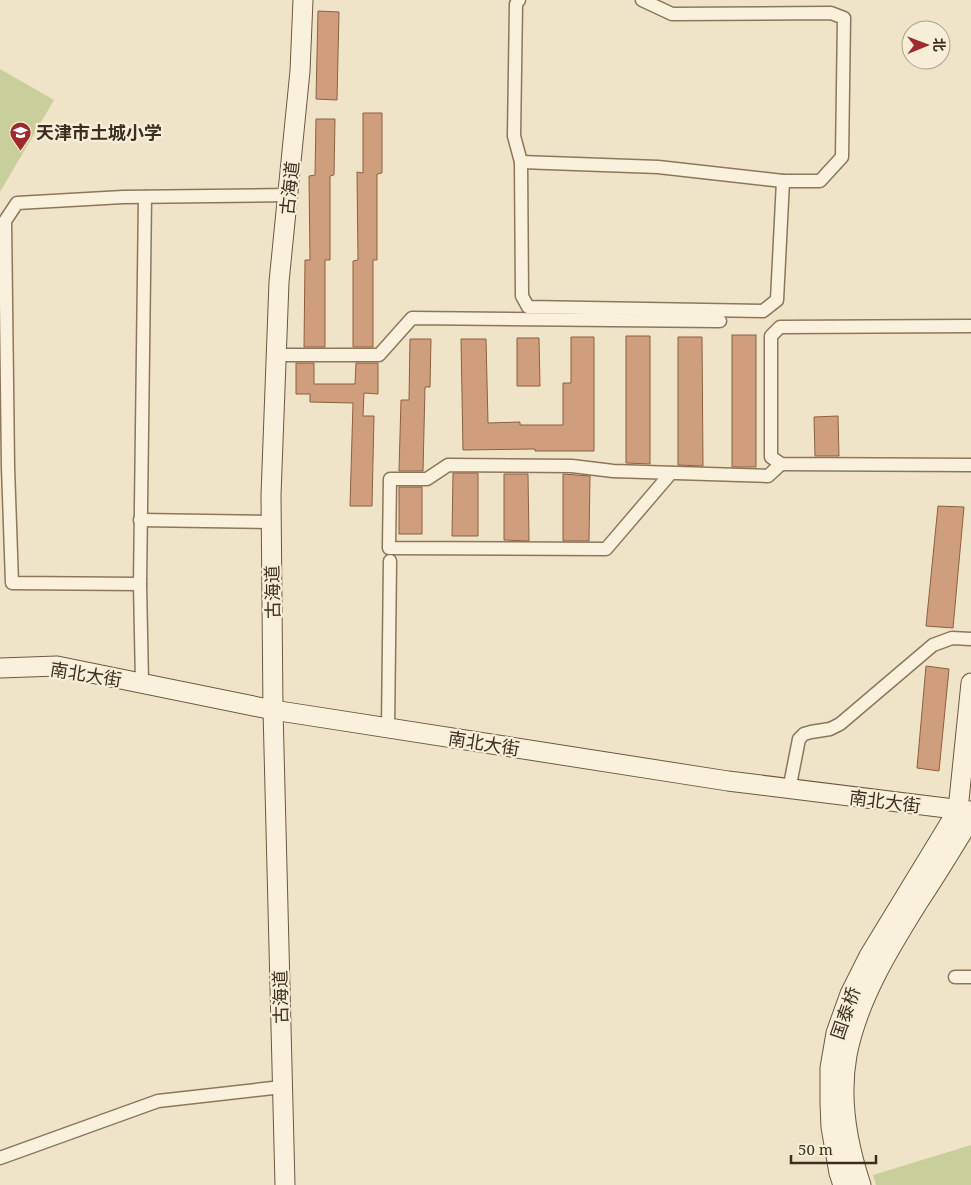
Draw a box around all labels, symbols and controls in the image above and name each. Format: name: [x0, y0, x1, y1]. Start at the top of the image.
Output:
north arrow: [901, 20, 951, 70]
text: 北: [930, 38, 949, 52]
school or university icon: 天津市土城小学: [8, 120, 32, 151]
place label: 天津市土城小学: [36, 120, 162, 144]
street label: 古海道: [274, 160, 304, 216]
street label: 古海道: [260, 565, 284, 619]
street label: 南北大街: [49, 657, 123, 691]
street label: 南北大街: [447, 726, 521, 760]
street label: 南北大街: [848, 785, 922, 817]
street label: 古海道: [268, 970, 292, 1024]
street label: 国泰桥: [825, 984, 865, 1042]
scale bar: [791, 1132, 876, 1164]
text: 50 m: [798, 1139, 833, 1159]

